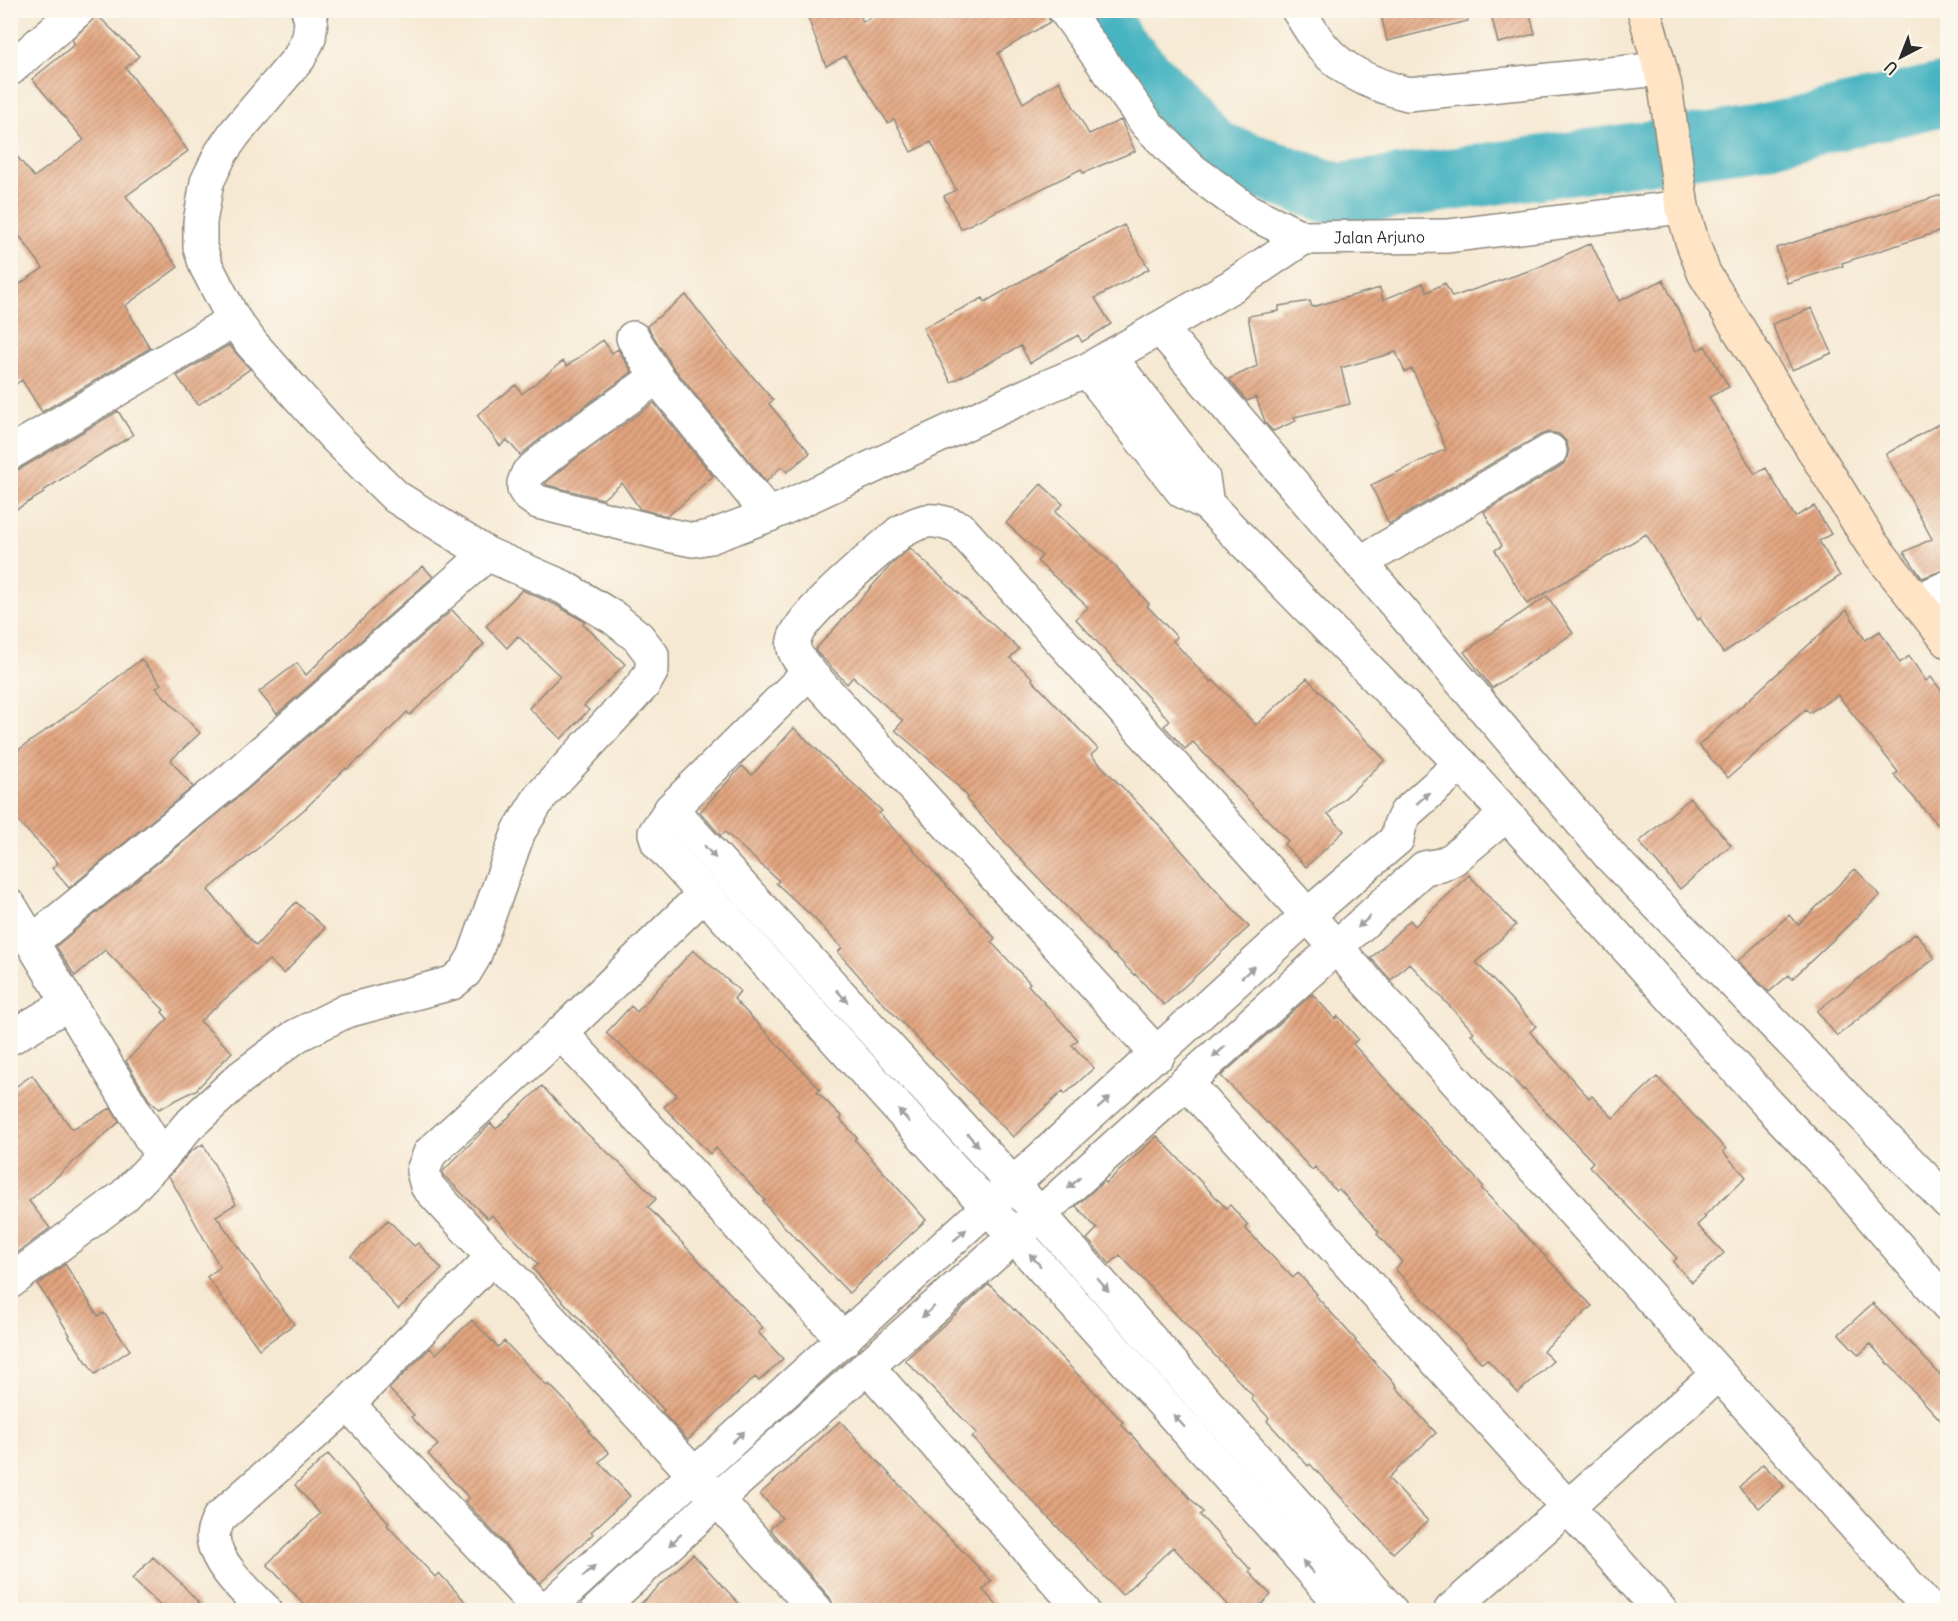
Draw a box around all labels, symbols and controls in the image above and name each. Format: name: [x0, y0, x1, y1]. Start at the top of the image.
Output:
north arrow: [1871, 27, 1931, 87]
text: U: [1880, 57, 1902, 79]
street label: Jalan Arjuno: [1334, 226, 1425, 248]
one-way arrow: [1415, 792, 1430, 805]
one-way arrow: [703, 844, 716, 859]
one-way arrow: [1357, 915, 1372, 928]
one-way arrow: [1240, 965, 1254, 979]
one-way arrow: [834, 989, 848, 1003]
one-way arrow: [1212, 1045, 1227, 1058]
one-way arrow: [1096, 1096, 1111, 1110]
one-way arrow: [897, 1108, 911, 1123]
one-way arrow: [966, 1132, 979, 1147]
one-way arrow: [1067, 1176, 1082, 1190]
one-way arrow: [952, 1229, 967, 1242]
one-way arrow: [1029, 1253, 1042, 1268]
one-way arrow: [1096, 1277, 1109, 1292]
one-way arrow: [921, 1305, 936, 1318]
one-way arrow: [1173, 1414, 1186, 1429]
one-way arrow: [731, 1430, 746, 1444]
one-way arrow: [668, 1532, 682, 1546]
one-way arrow: [1302, 1560, 1315, 1575]
one-way arrow: [582, 1564, 597, 1578]

